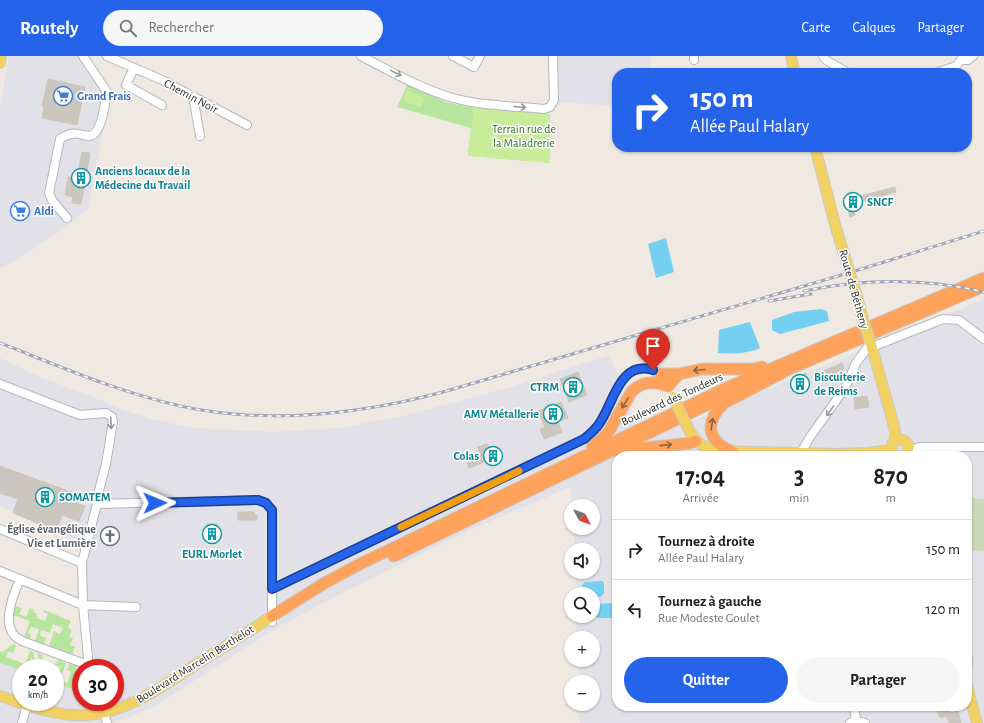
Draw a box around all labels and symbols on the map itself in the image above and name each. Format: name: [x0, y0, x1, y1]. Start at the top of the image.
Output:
one-way arrow: [389, 70, 401, 77]
street label: Chemin Noir: [162, 77, 220, 115]
supermarket icon: Grand Frais: [52, 85, 74, 107]
place label: Grand Frais: [77, 90, 131, 102]
one-way arrow: [513, 103, 526, 110]
park label: Terrain rue de la Maladrerie: [492, 123, 556, 149]
place label: Anciens locaux de la Médecine du Travail: [95, 165, 191, 191]
building icon: Anciens locaux de la Médecine du Travail: [70, 167, 92, 189]
building icon: SNCF: [842, 191, 864, 213]
place label: SNCF: [867, 196, 893, 208]
supermarket icon: Aldi: [9, 200, 31, 222]
place label: Aldi: [34, 205, 54, 217]
street label: Route de Bétheny: [836, 248, 871, 330]
pin: [636, 329, 670, 370]
one-way arrow: [693, 366, 706, 373]
street label: Boulevard des Tondeurs: [619, 370, 725, 428]
place label: Biscuiterie de Reims: [814, 371, 866, 397]
building icon: Biscuiterie de Reims: [789, 373, 811, 395]
building icon: CTRM: [562, 376, 584, 398]
place label: CTRM: [530, 381, 559, 393]
one-way arrow: [620, 397, 628, 409]
building icon: AMV Métallerie: [542, 403, 564, 425]
one-way arrow: [826, 405, 834, 416]
place label: AMV Métallerie: [464, 408, 539, 420]
one-way arrow: [108, 416, 115, 429]
one-way arrow: [708, 418, 716, 431]
one-way arrow: [659, 442, 672, 449]
building icon: Colas: [482, 445, 504, 467]
place label: Colas: [454, 450, 479, 462]
position arrow: [134, 482, 176, 524]
building icon: SOMATEM: [34, 486, 56, 508]
place label: SOMATEM: [59, 491, 111, 503]
north arrow: [564, 499, 600, 535]
place label: Église évangélique Vie et Lumière: [7, 521, 96, 549]
building icon: EURL Morlet: [201, 523, 223, 545]
church icon: Église évangélique Vie et Lumière: [99, 525, 121, 547]
place label: EURL Morlet: [182, 548, 242, 560]
street label: Boulevard Marcelin Berthelot: [134, 623, 256, 705]
speed limit sign: 30: [72, 659, 124, 711]

